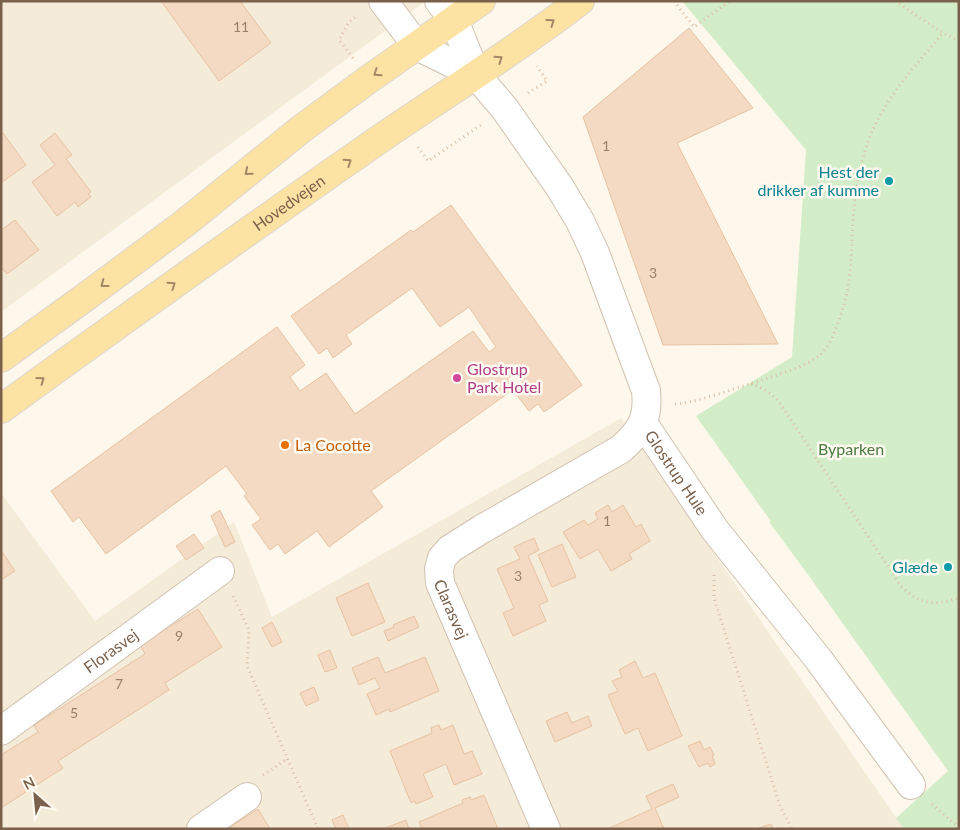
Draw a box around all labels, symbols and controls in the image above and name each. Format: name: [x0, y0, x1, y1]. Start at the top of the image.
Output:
house number: 11: [233, 18, 249, 35]
one-way arrow: [545, 19, 555, 28]
one-way arrow: [493, 56, 503, 65]
one-way arrow: [373, 67, 383, 76]
house number: 1: [602, 137, 610, 154]
one-way arrow: [342, 159, 351, 168]
place label: Hest der drikker af kumme: [757, 162, 879, 199]
one-way arrow: [245, 167, 254, 175]
street label: Hovedvejen: [249, 170, 328, 234]
marker: Hest der drikker af kumme: [883, 175, 895, 187]
house number: 3: [649, 264, 657, 281]
one-way arrow: [101, 278, 110, 286]
one-way arrow: [167, 282, 176, 291]
place label: Glostrup Park Hotel: [467, 359, 541, 396]
marker: Glostrup Park Hotel: [451, 372, 463, 384]
one-way arrow: [35, 377, 45, 386]
street label: Glostrup Hule: [642, 426, 712, 519]
place label: La Cocotte: [295, 435, 371, 454]
marker: La Cocotte: [279, 439, 291, 451]
park label: Byparken: [818, 439, 884, 458]
house number: 1: [603, 512, 611, 529]
place label: Glæde: [892, 557, 938, 576]
marker: Glæde: [942, 561, 954, 573]
house number: 3: [514, 567, 522, 584]
street label: Clarasvej: [430, 576, 473, 642]
street label: Florasvej: [80, 624, 141, 676]
house number: 9: [175, 627, 183, 644]
house number: 7: [115, 675, 123, 692]
house number: 5: [70, 704, 78, 721]
north arrow: [10, 770, 60, 820]
text: N: [20, 773, 38, 793]

